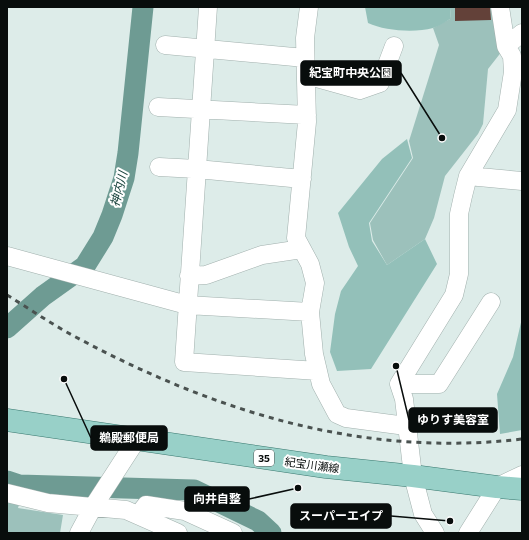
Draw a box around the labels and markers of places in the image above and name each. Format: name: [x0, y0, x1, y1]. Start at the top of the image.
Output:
callout: 紀宝町中央公園: [301, 61, 401, 85]
callout: ゆりす美容室: [409, 408, 497, 432]
callout: 鵜殿郵便局: [91, 426, 167, 450]
callout: 向井自整: [185, 487, 249, 511]
callout: スーパーエイプ: [291, 504, 391, 528]

